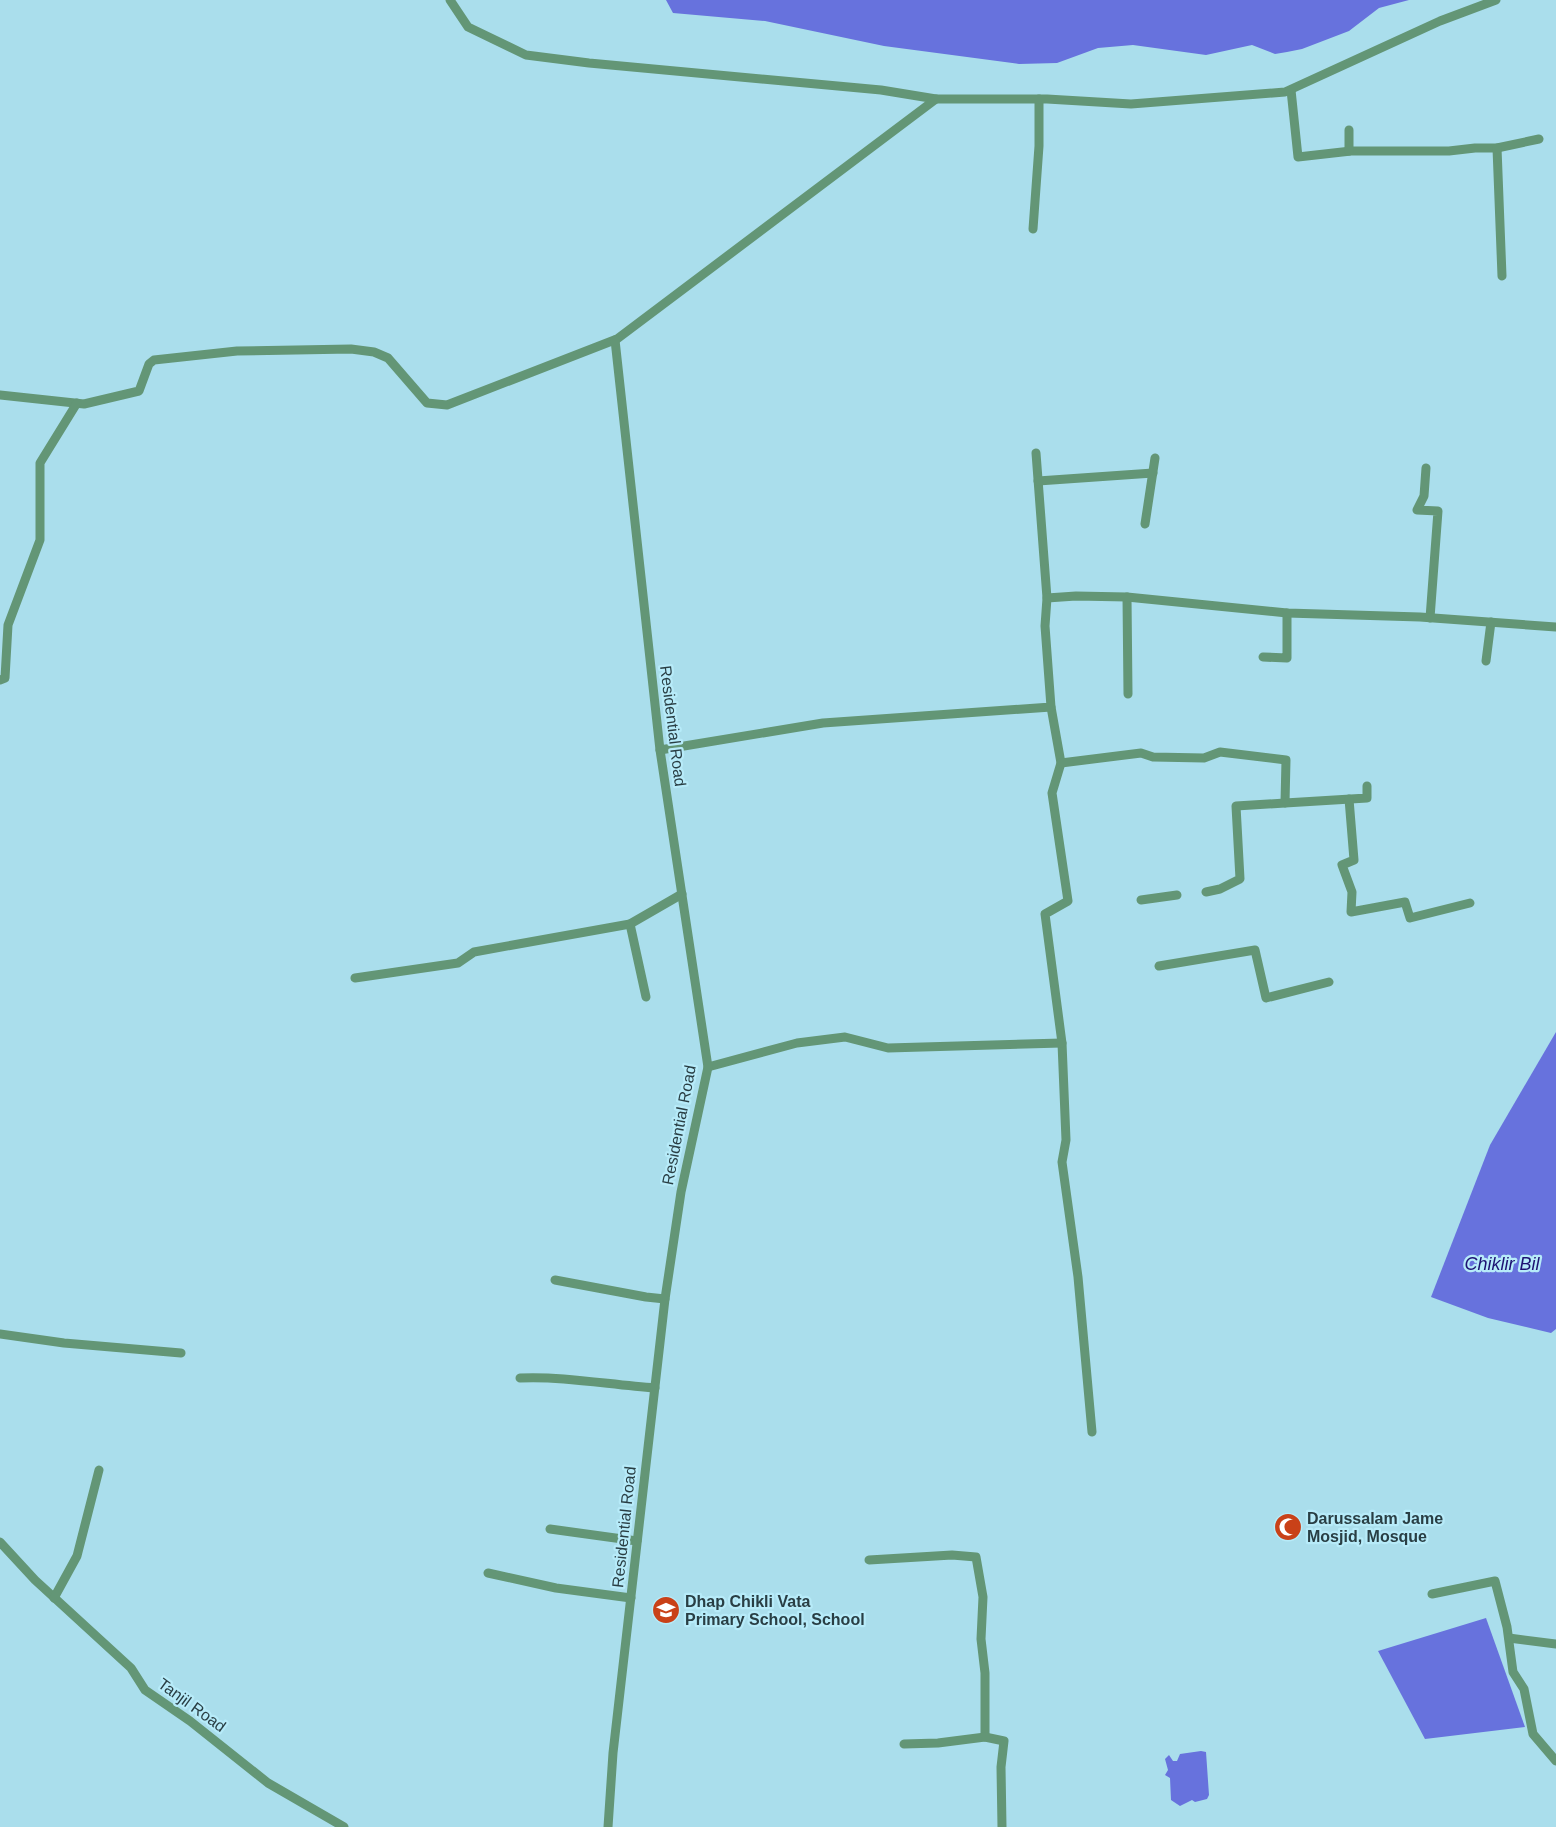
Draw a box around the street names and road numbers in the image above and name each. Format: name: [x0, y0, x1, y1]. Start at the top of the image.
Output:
street label: Residential Road: [657, 664, 689, 788]
street label: Residential Road: [659, 1064, 699, 1186]
street label: Residential Road: [609, 1466, 639, 1588]
street label: Tanjil Road: [155, 1675, 229, 1735]

